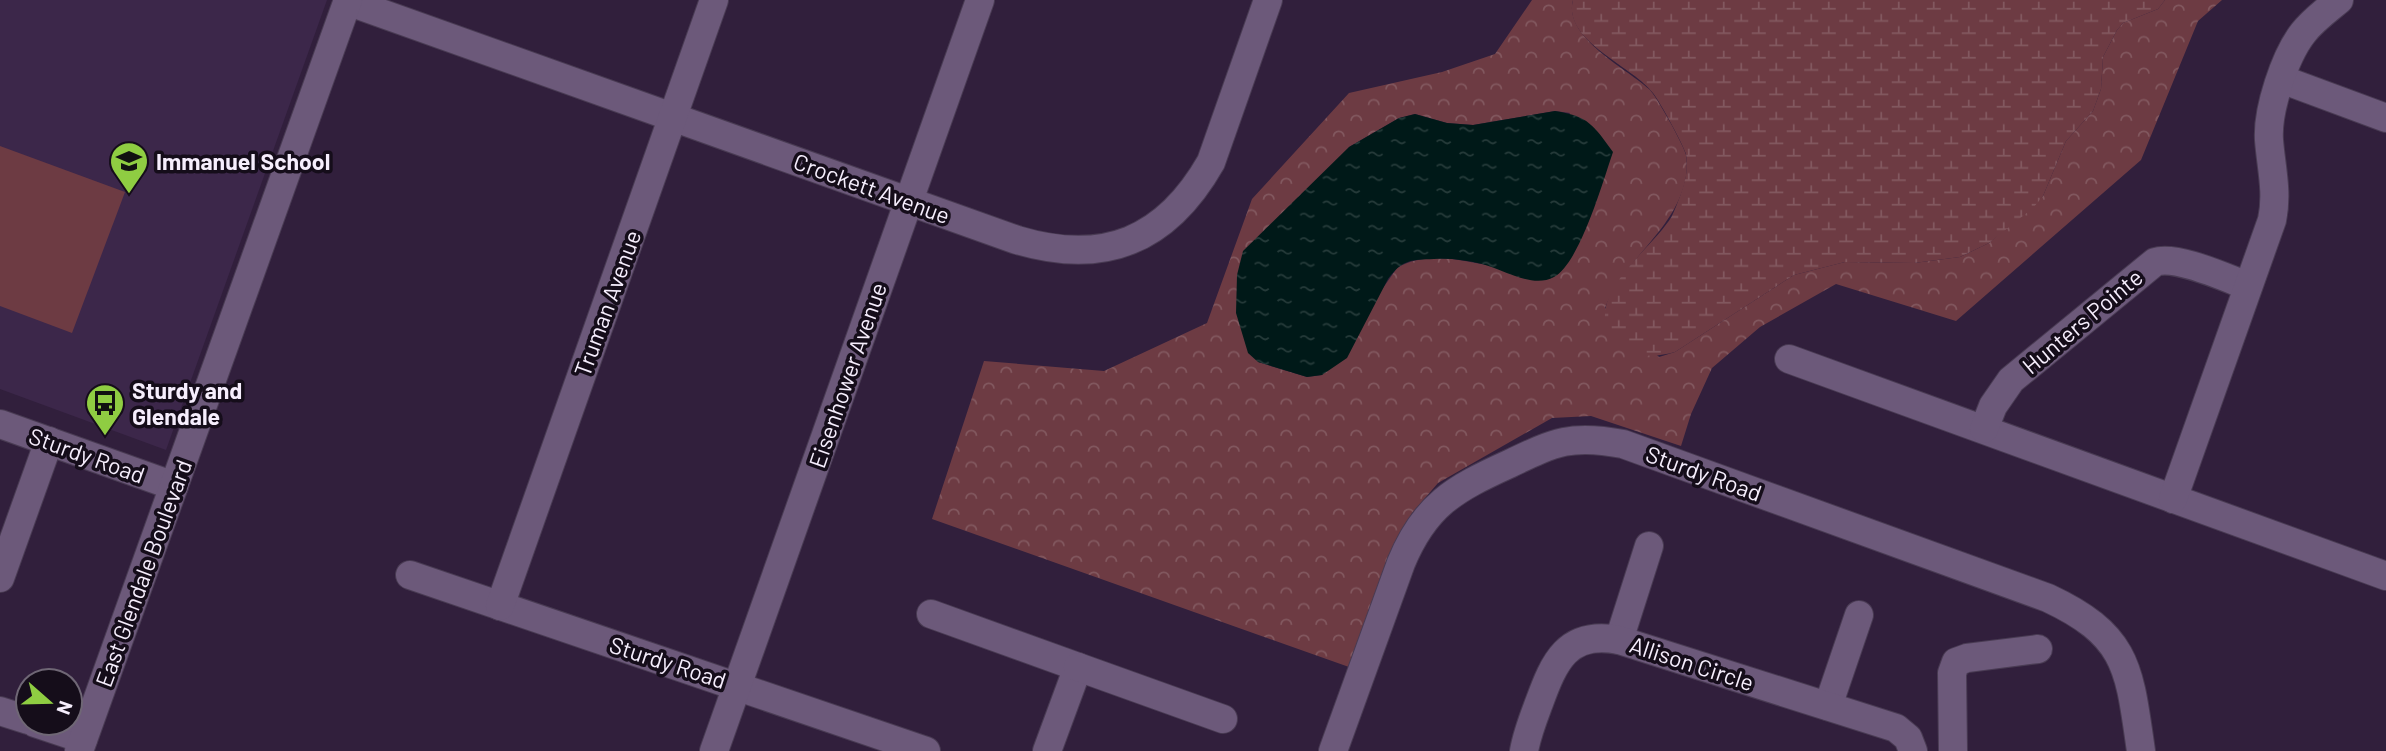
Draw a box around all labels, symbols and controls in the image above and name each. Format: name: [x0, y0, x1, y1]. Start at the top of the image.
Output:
school or university icon: Immanuel School: [108, 140, 150, 195]
place label: Immanuel School: [156, 147, 330, 175]
street label: Crockett Avenue: [790, 147, 954, 229]
street label: Truman Avenue: [568, 226, 646, 380]
street label: Hunters Pointe: [2016, 263, 2148, 379]
street label: Eisenhower Avenue: [802, 279, 892, 471]
place label: Sturdy and Glendale: [132, 376, 242, 430]
bus stop icon: Sturdy and Glendale: [84, 382, 126, 437]
street label: Sturdy Road: [25, 421, 149, 489]
street label: Sturdy Road: [1642, 439, 1766, 507]
street label: East Glendale Boulevard: [89, 456, 197, 690]
street label: Sturdy Road: [606, 630, 730, 694]
street label: Allison Circle: [1627, 630, 1757, 696]
north arrow: [14, 667, 84, 737]
text: N: [52, 698, 78, 718]

